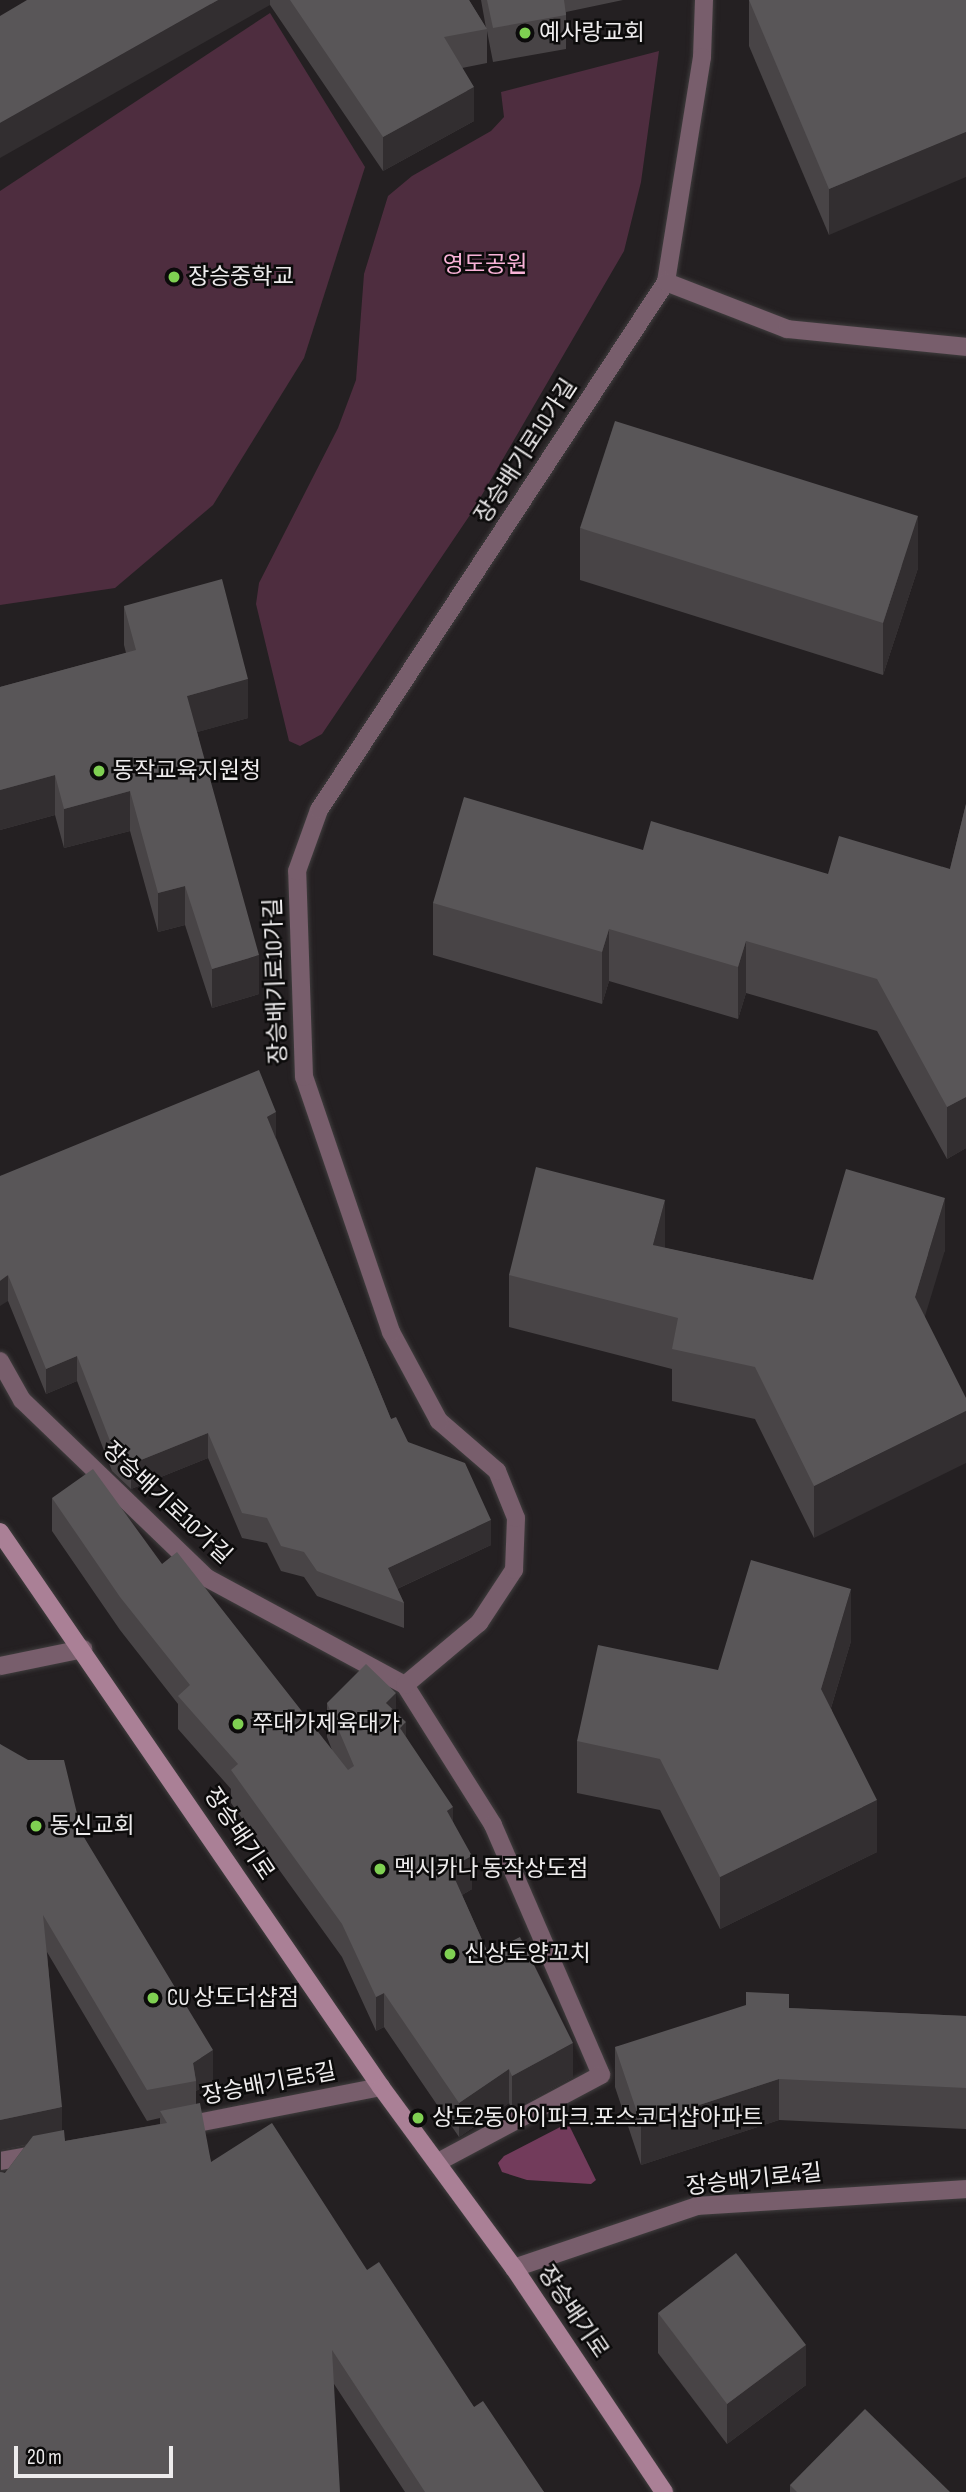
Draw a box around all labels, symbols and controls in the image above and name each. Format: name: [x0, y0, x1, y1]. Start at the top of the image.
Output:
place label: 예사랑교회: [539, 19, 645, 47]
marker: 예사랑교회: [517, 25, 533, 41]
park label: 영도공원: [443, 251, 527, 279]
place label: 장승중학교: [188, 263, 294, 291]
marker: 장승중학교: [166, 269, 182, 285]
street label: 장승배기로10가길: [469, 374, 583, 528]
place label: 동작교육지원청: [113, 757, 261, 785]
marker: 동작교육지원청: [91, 763, 107, 779]
street label: 장승배기로10가길: [259, 897, 293, 1065]
street label: 장승배기로10가길: [97, 1436, 237, 1570]
place label: 쭈대가제육대가: [252, 1710, 400, 1738]
marker: 쭈대가제육대가: [230, 1716, 246, 1732]
street label: 장승배기로: [198, 1782, 280, 1886]
place label: 동신교회: [50, 1812, 135, 1840]
marker: 동신교회: [28, 1818, 44, 1834]
place label: 멕시카나 동작상도점: [394, 1855, 588, 1883]
marker: 멕시카나 동작상도점: [372, 1861, 388, 1877]
place label: 신상도양꼬치: [464, 1940, 591, 1968]
marker: 신상도양꼬치: [442, 1946, 458, 1962]
place label: CU 상도더샵점: [167, 1984, 299, 2012]
marker: CU 상도더샵점: [145, 1990, 161, 2006]
street label: 장승배기로5길: [200, 2057, 338, 2111]
place label: 상도2동아이파크.포스코더샵아파트: [432, 2104, 763, 2132]
marker: 상도2동아이파크.포스코더샵아파트: [410, 2110, 426, 2126]
street label: 장승배기로4길: [685, 2159, 823, 2201]
street label: 장승배기로: [532, 2260, 614, 2364]
scale bar: [18, 2432, 177, 2476]
text: 20 m: [27, 2445, 62, 2470]

